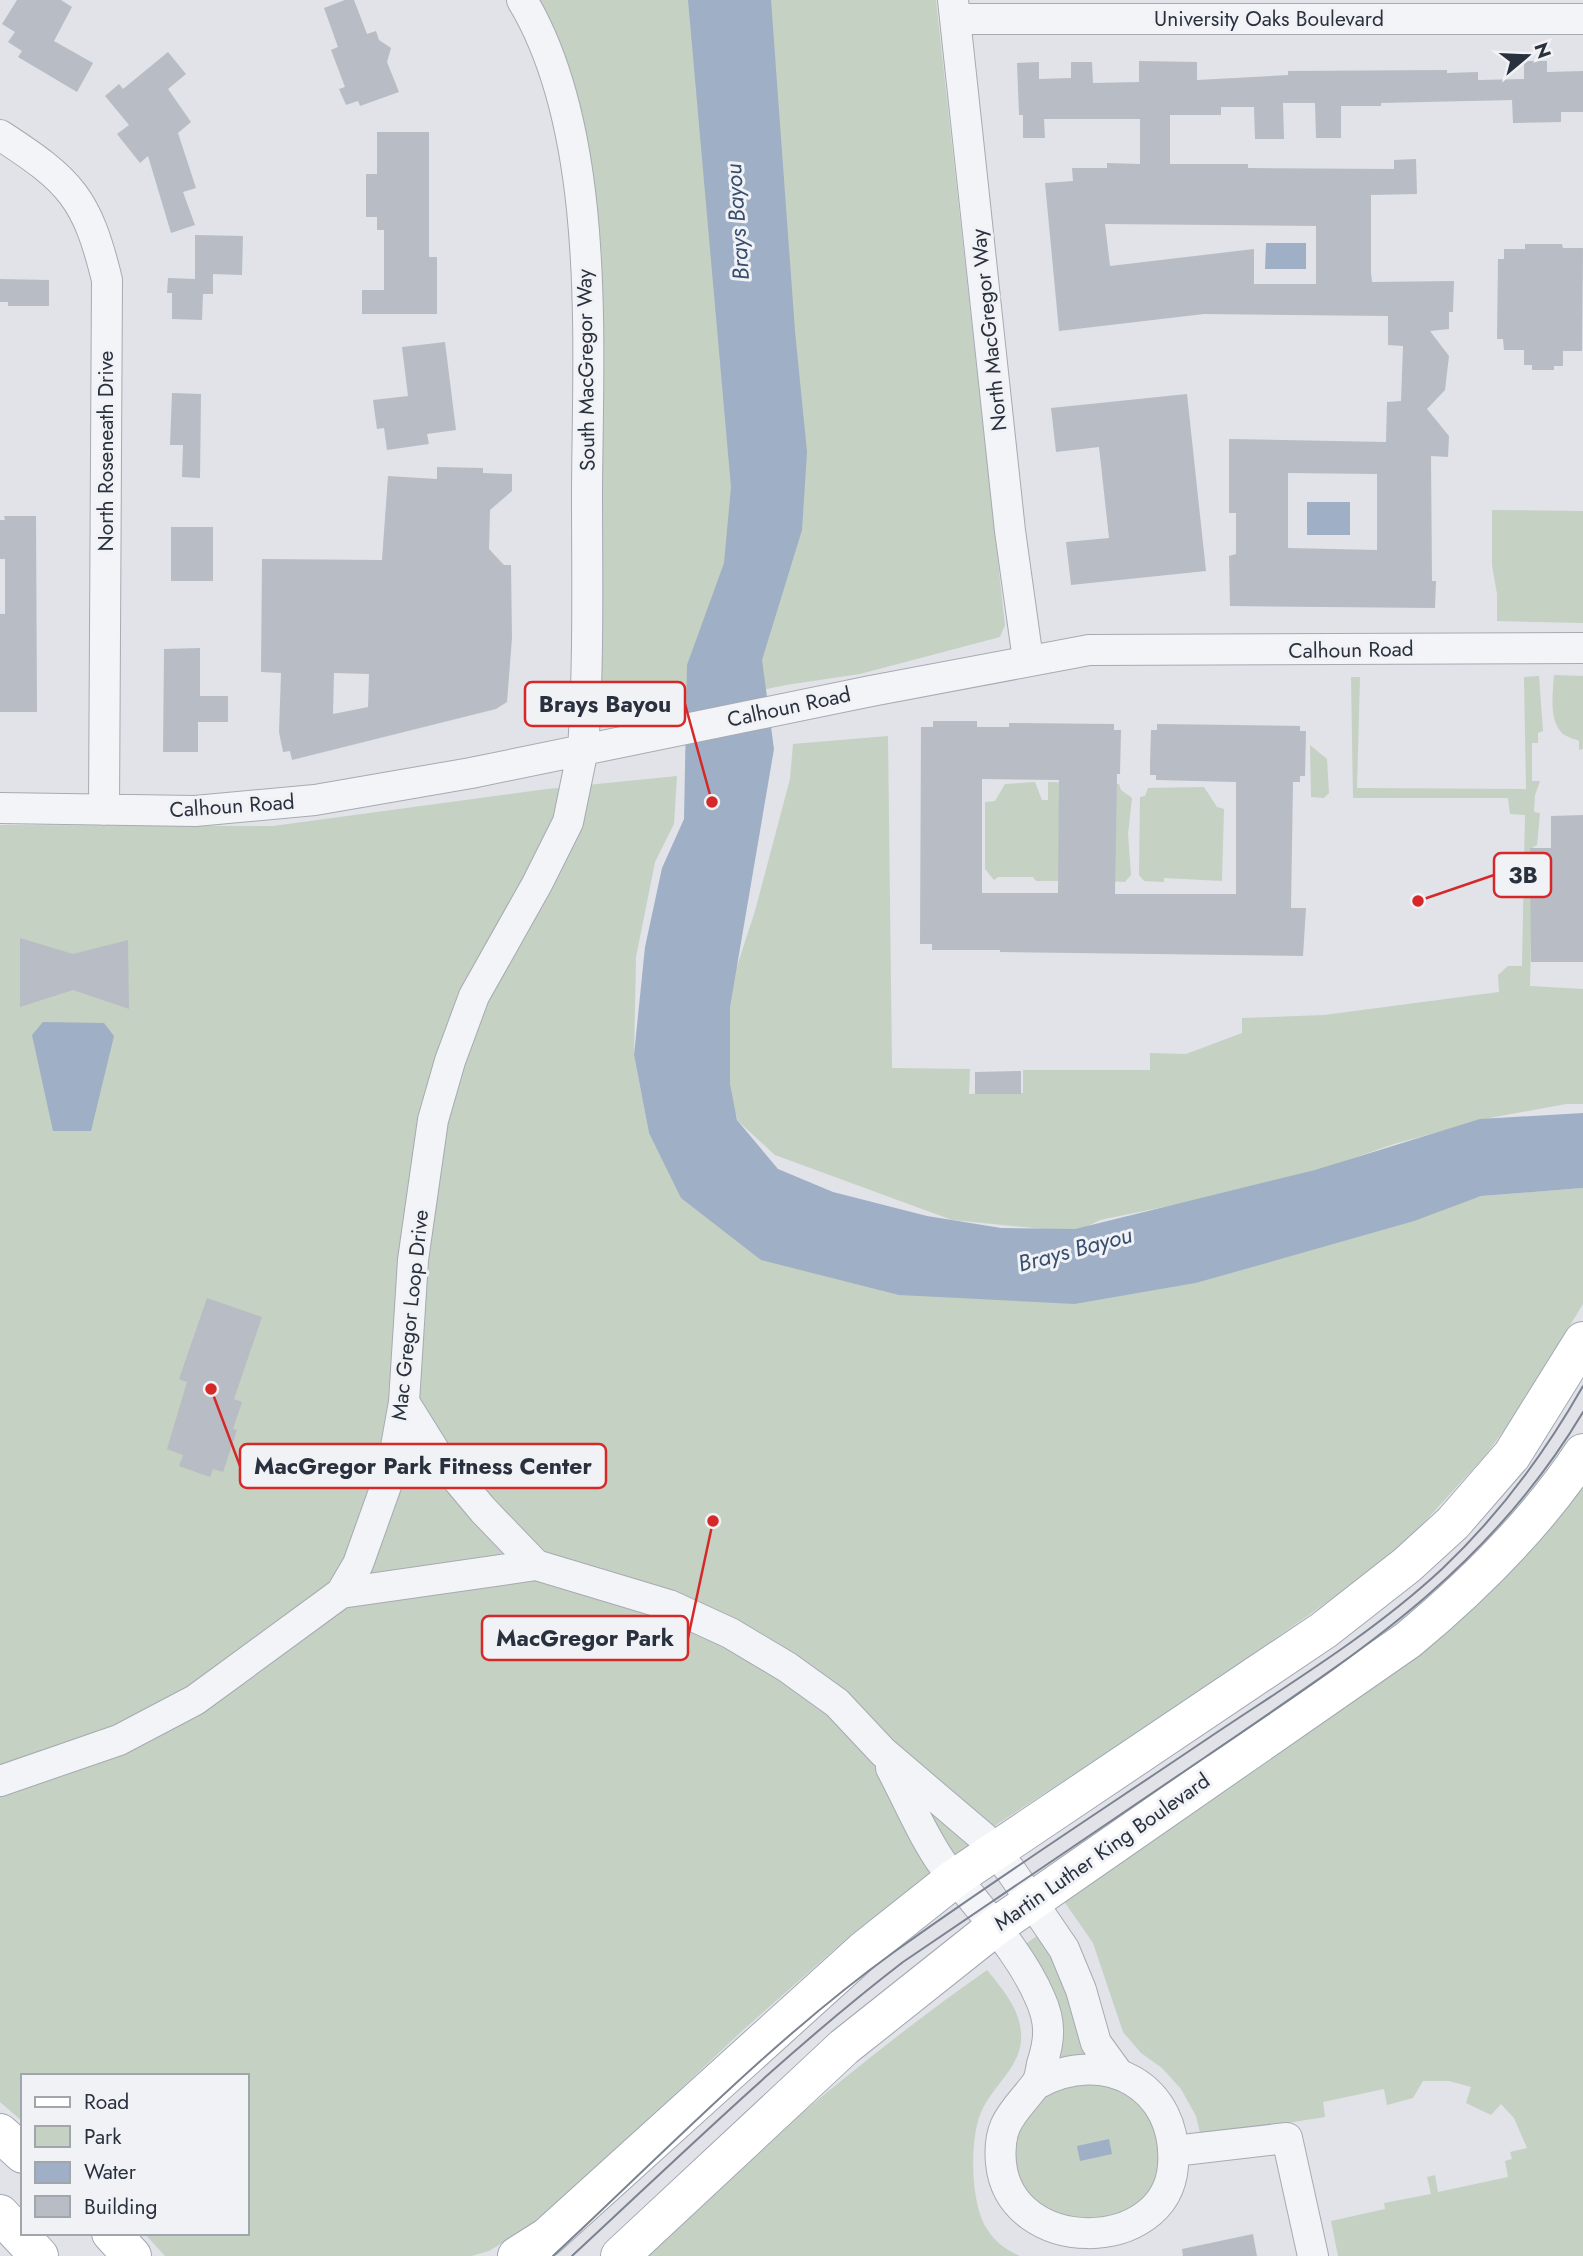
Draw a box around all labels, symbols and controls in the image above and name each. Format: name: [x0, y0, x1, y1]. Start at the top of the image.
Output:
street label: University Oaks Boulevard: [1154, 4, 1384, 34]
north arrow: [1492, 21, 1562, 91]
text: N: [1527, 39, 1558, 62]
water label: Brays Bayou: [716, 162, 758, 282]
street label: North MacGregor Way: [963, 227, 1015, 433]
street label: South MacGregor Way: [569, 268, 603, 471]
street label: North Roseneath Drive: [91, 350, 121, 551]
street label: Calhoun Road: [1288, 634, 1414, 666]
street label: Calhoun Road: [725, 679, 853, 735]
callout: Brays Bayou: [525, 682, 685, 726]
text: Brays Bayou: [539, 687, 671, 721]
street label: Calhoun Road: [168, 787, 296, 825]
callout: 3B: [1494, 853, 1551, 897]
text: 3B: [1508, 858, 1538, 892]
street label: Mac Gregor Loop Drive: [384, 1208, 436, 1422]
water label: Brays Bayou: [1014, 1217, 1136, 1281]
callout: MacGregor Park Fitness Center: [240, 1444, 606, 1488]
text: MacGregor Park Fitness Center: [254, 1449, 593, 1483]
callout: MacGregor Park: [482, 1616, 688, 1660]
text: MacGregor Park: [496, 1621, 675, 1655]
street label: Martin Luther King Boulevard: [988, 1766, 1216, 1938]
legend: [21, 2074, 248, 2235]
text: Road: [84, 2087, 129, 2117]
text: Park: [84, 2122, 122, 2152]
text: Water: [84, 2157, 137, 2187]
text: Building: [84, 2192, 157, 2222]

